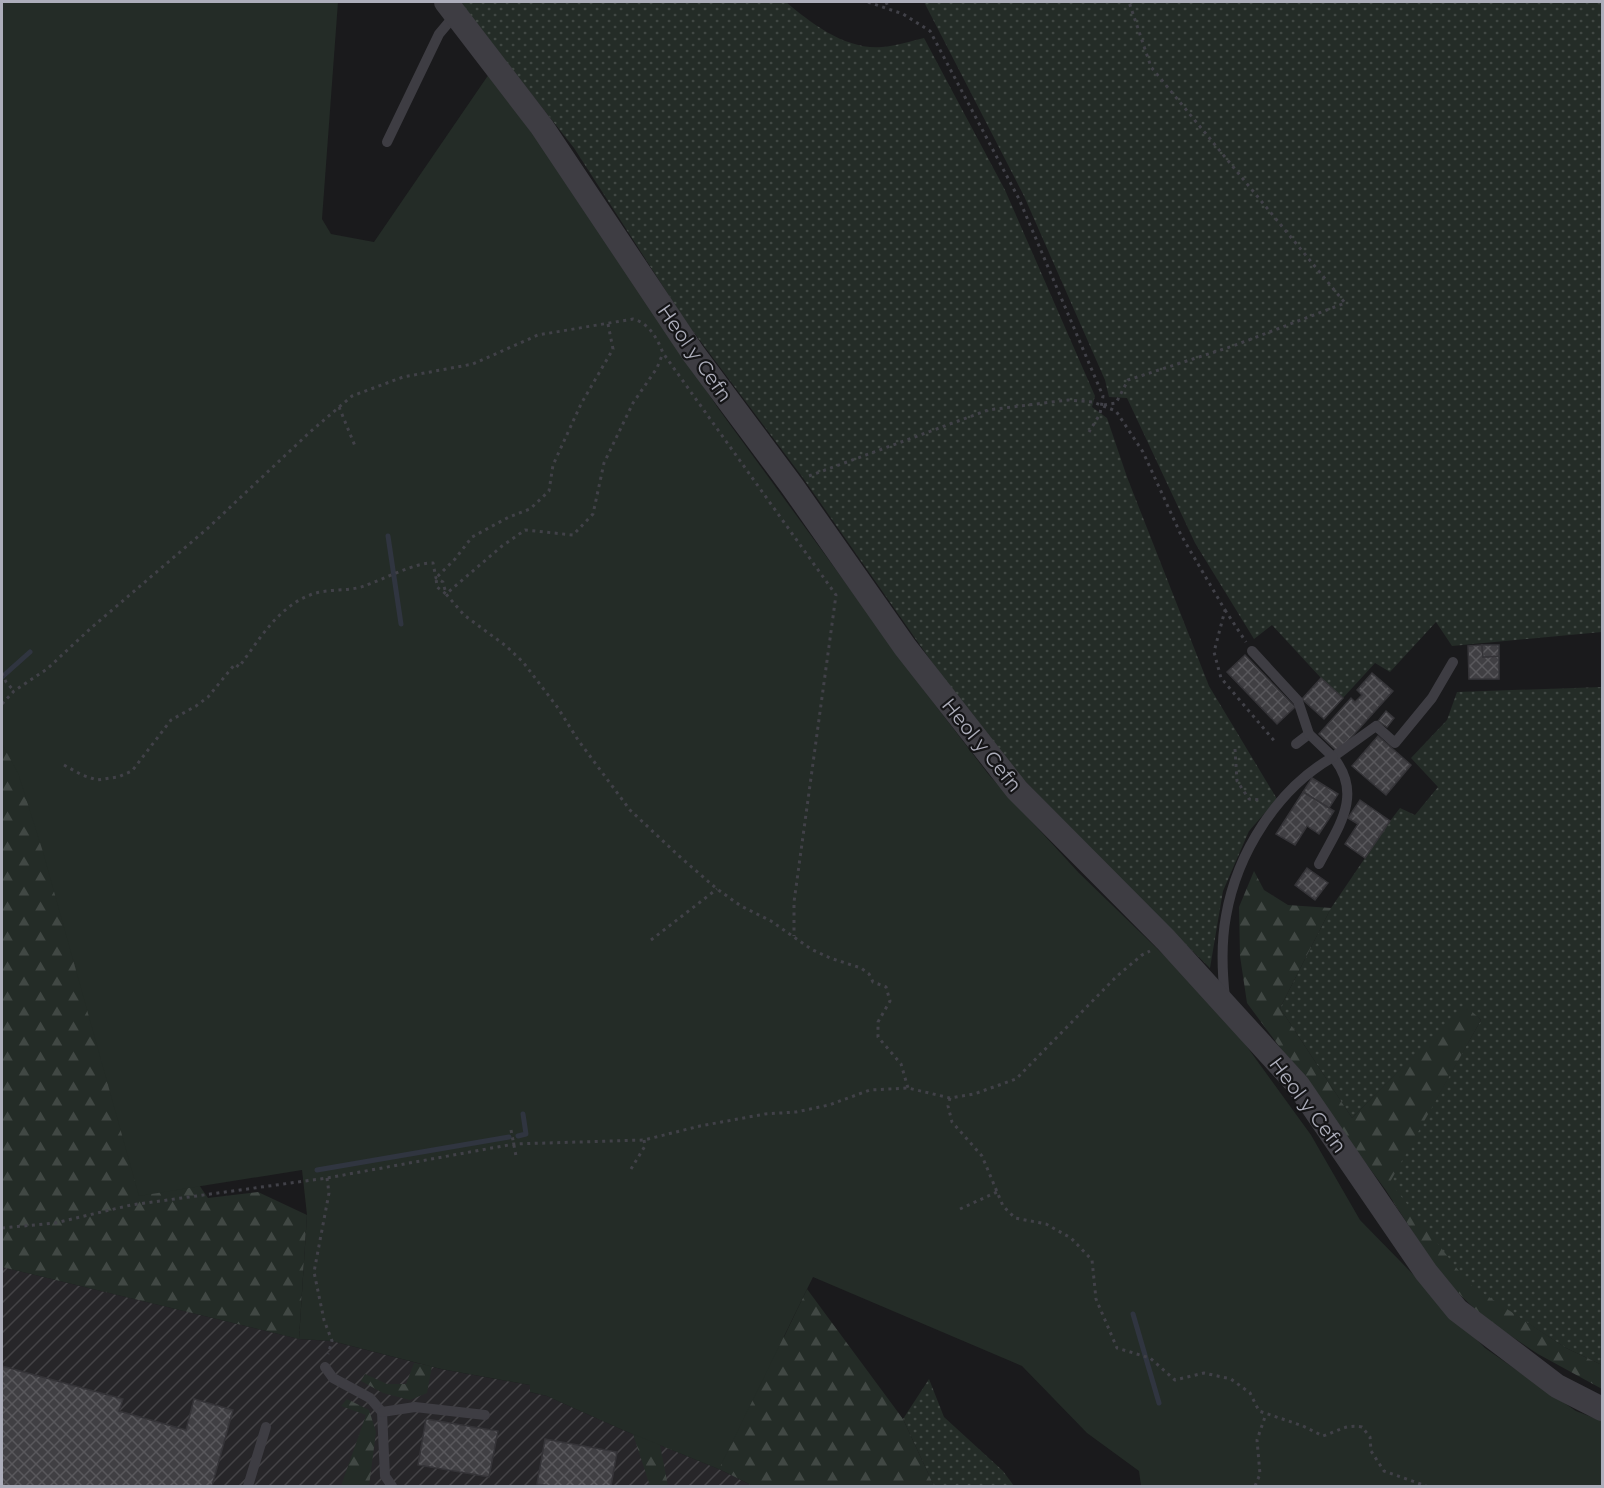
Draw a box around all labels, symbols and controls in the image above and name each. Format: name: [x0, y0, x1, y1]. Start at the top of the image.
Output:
street label: Heol y Cefn: [653, 300, 737, 406]
street label: Heol y Cefn: [937, 693, 1027, 797]
street label: Heol y Cefn: [1264, 1052, 1352, 1158]

